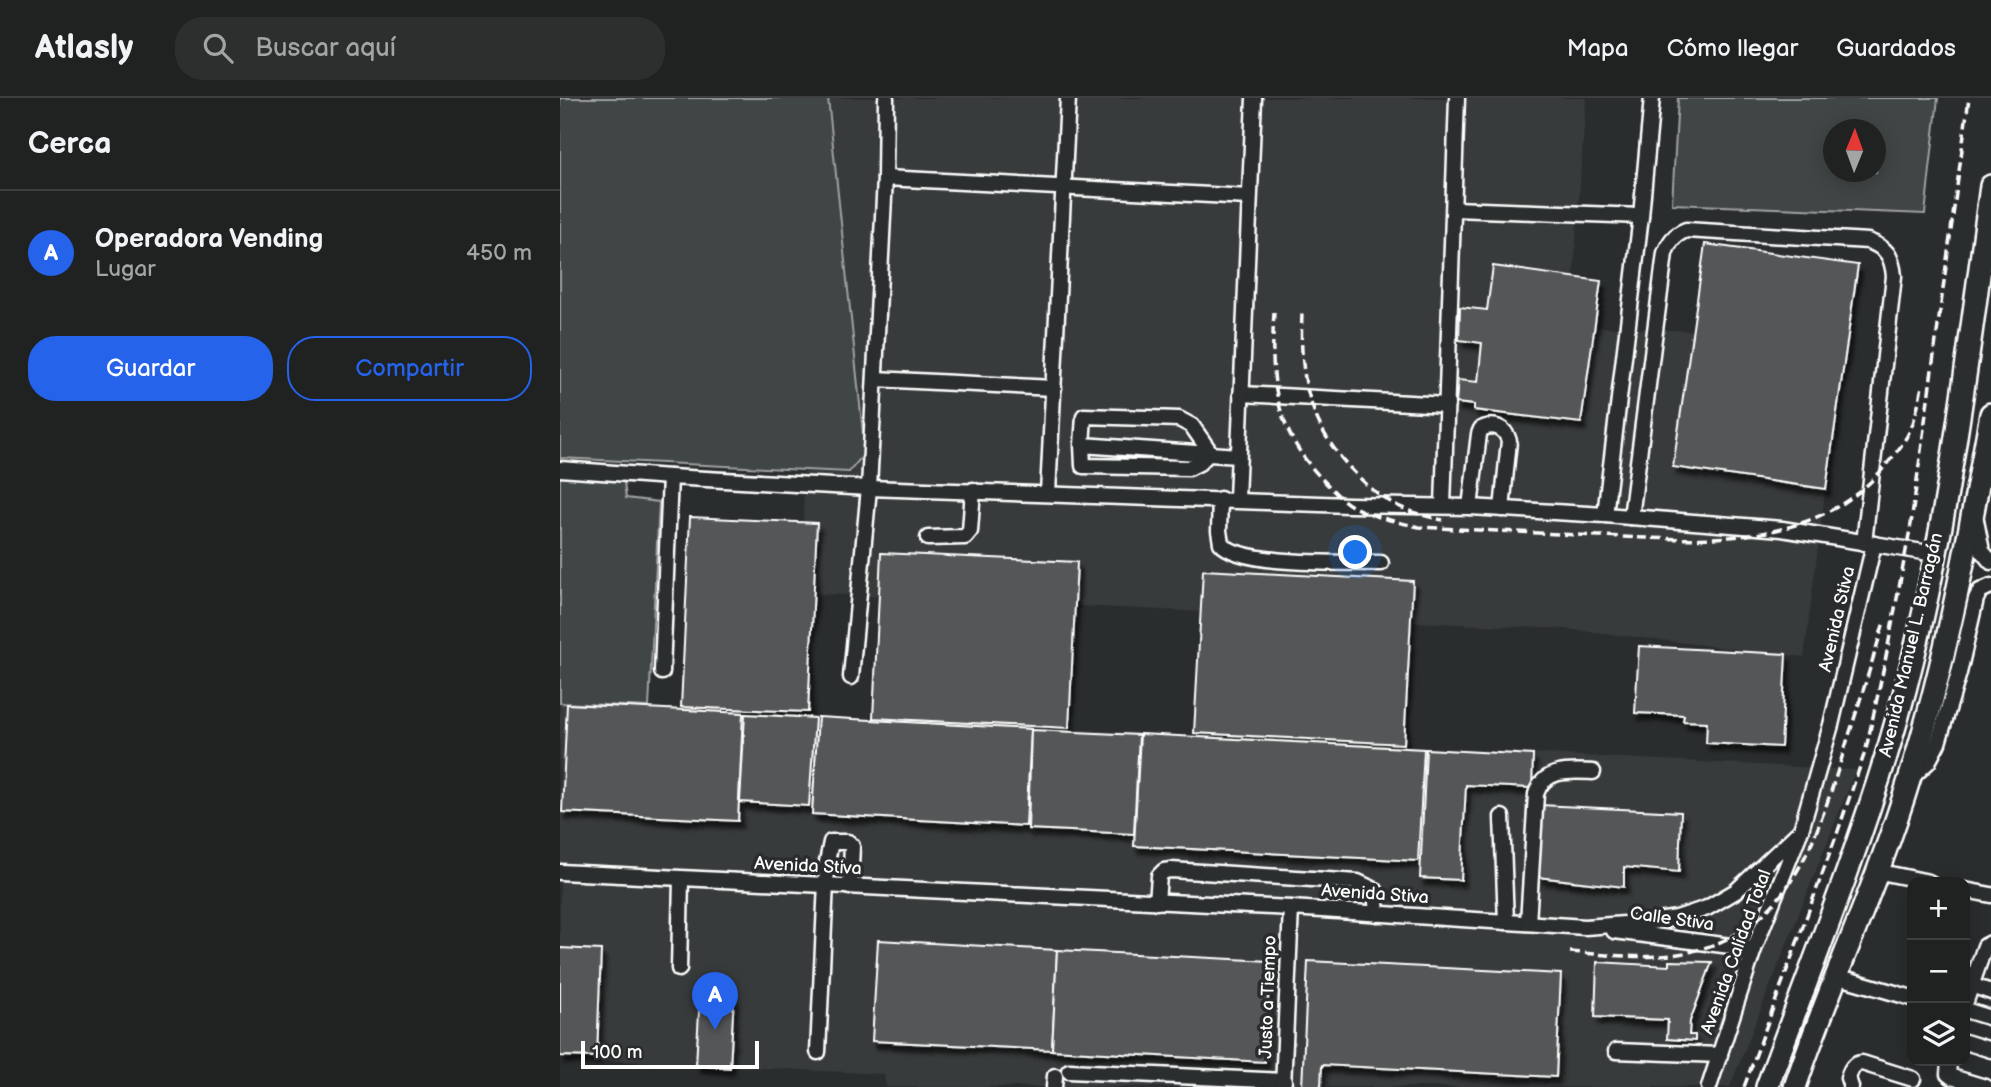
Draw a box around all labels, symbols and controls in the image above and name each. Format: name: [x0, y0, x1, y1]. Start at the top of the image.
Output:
search box: [175, 17, 665, 80]
text: Atlasly: [35, 28, 133, 68]
icon: search: [199, 29, 237, 67]
text: Buscar aquí: [255, 33, 396, 64]
text: Mapa: [1567, 34, 1629, 63]
text: Cómo llegar: [1667, 34, 1798, 63]
text: Guardados: [1836, 34, 1956, 63]
north arrow: [1823, 119, 1886, 182]
text: Cerca: [28, 126, 111, 162]
text: Operadora Vending: [95, 224, 323, 255]
text: A: [44, 239, 58, 267]
text: 450 m: [466, 239, 532, 267]
text: Lugar: [95, 255, 156, 283]
button: Guardar: [28, 336, 273, 401]
button: Compartir: [287, 336, 532, 401]
street label: Avenida Manuel L. Barragán: [1875, 531, 1947, 759]
your location: [1338, 535, 1372, 569]
street label: Avenida Stiva: [1815, 564, 1859, 674]
street label: Avenida Stiva: [754, 853, 862, 879]
street label: Avenida Calidad Total: [1696, 867, 1776, 1037]
map controls: [1907, 877, 1970, 1066]
button: +: [1907, 877, 1970, 940]
street label: Avenida Stiva: [1321, 880, 1429, 908]
street label: Calle Stiva: [1629, 903, 1715, 935]
street label: Justo a Tiempo: [1255, 935, 1281, 1059]
button: −: [1907, 940, 1970, 1003]
pin: A: [692, 972, 738, 1030]
button: layers: [1907, 1003, 1970, 1066]
scale bar: [581, 1038, 760, 1070]
text: 100 m: [592, 1041, 643, 1064]

